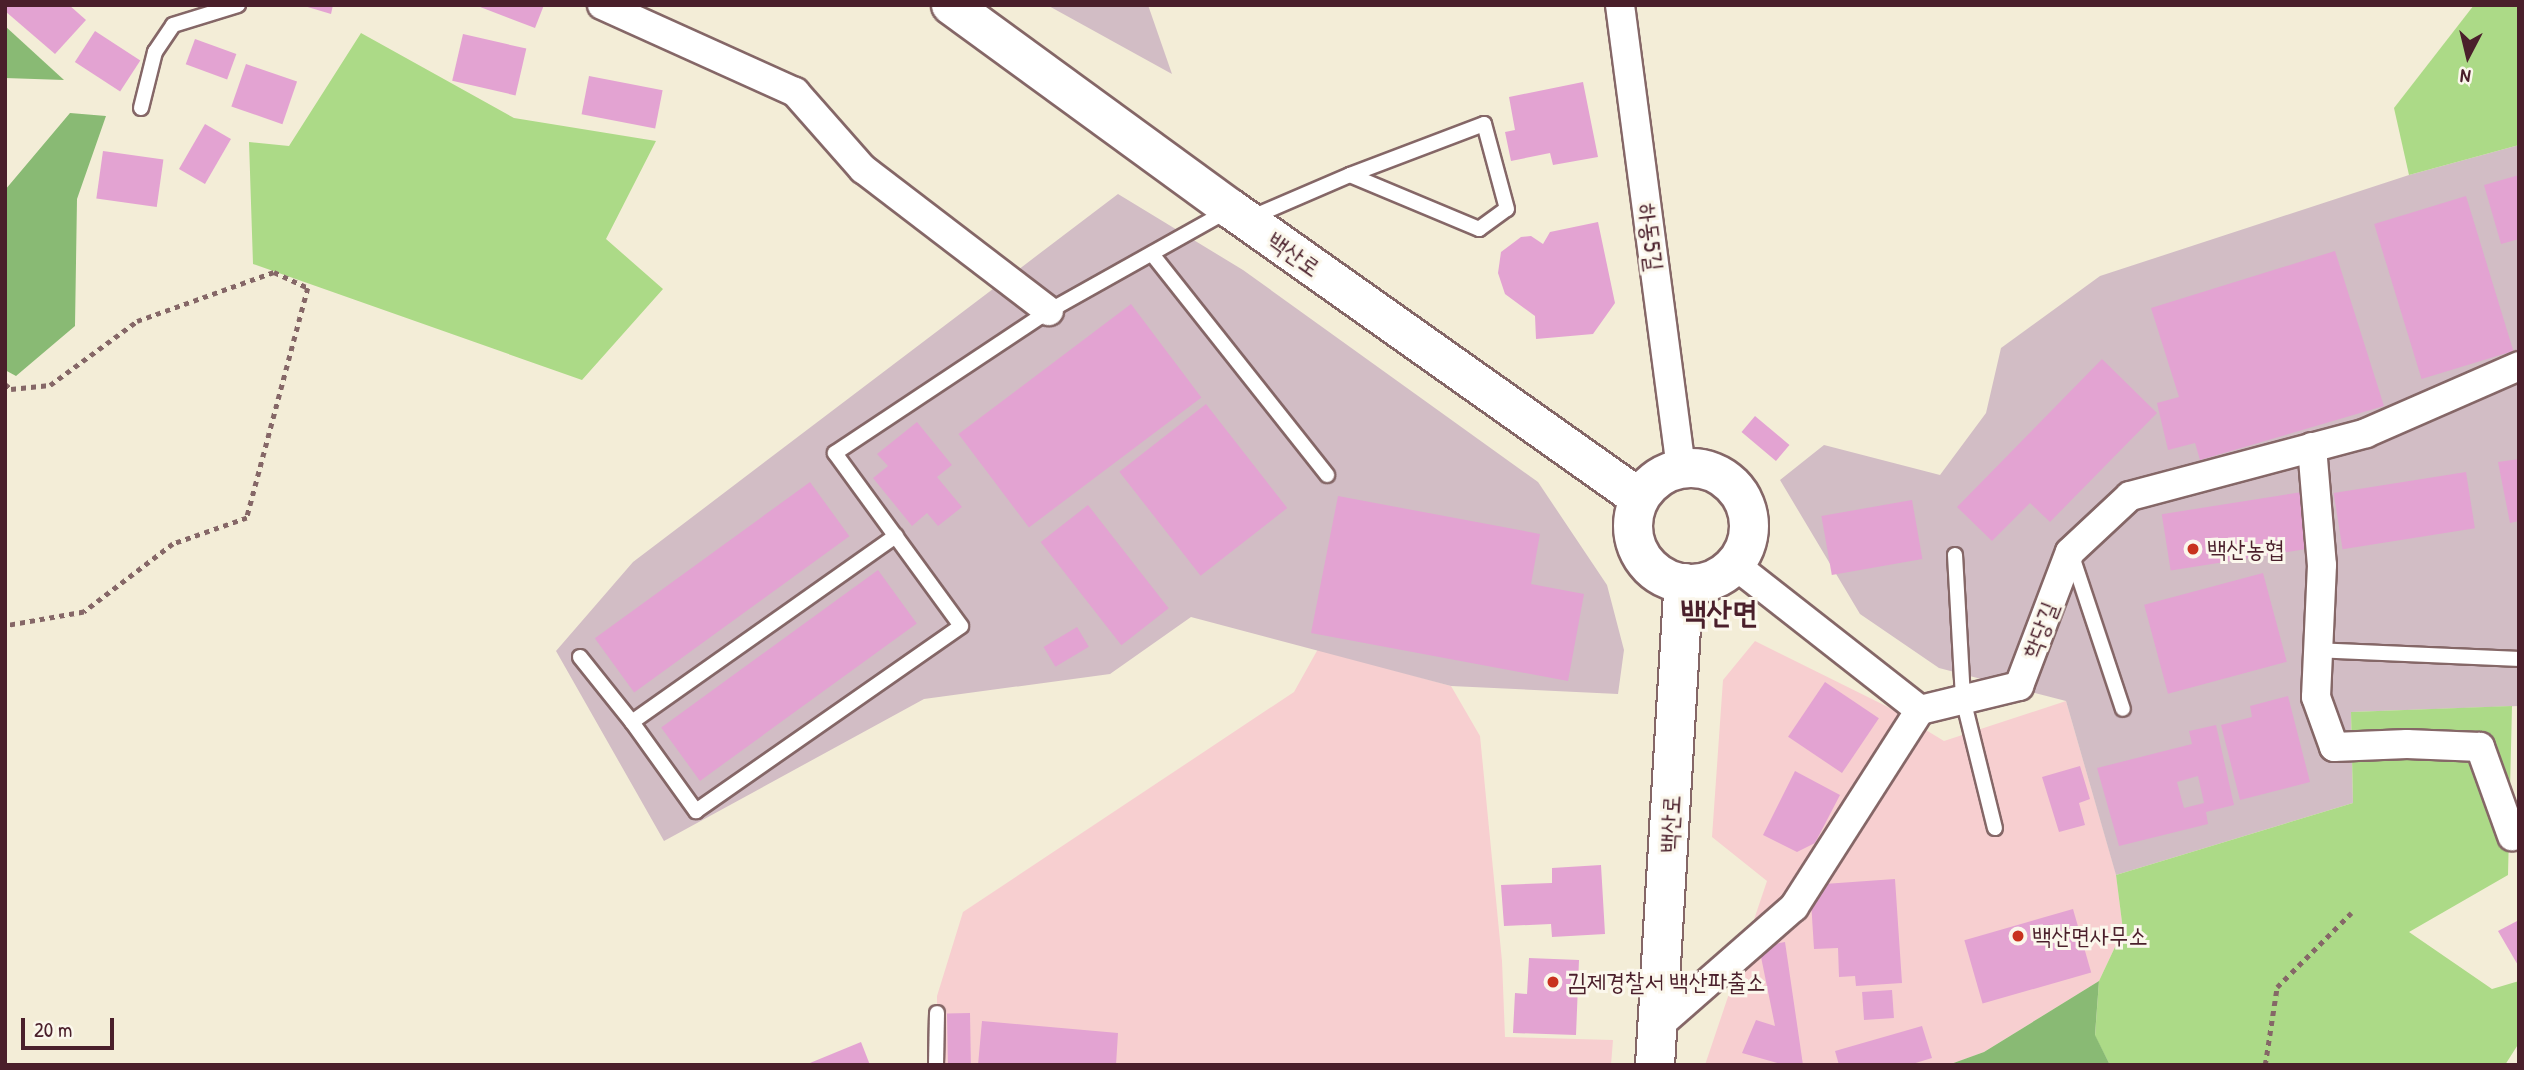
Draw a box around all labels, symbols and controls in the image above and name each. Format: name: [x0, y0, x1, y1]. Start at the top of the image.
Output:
north arrow: [2433, 21, 2503, 91]
text: N: [2459, 63, 2472, 90]
street label: 하동5길: [1633, 201, 1669, 273]
street label: 백산로: [1262, 226, 1326, 282]
place label: 백산농협: [2207, 535, 2284, 563]
marker: 백산농협: [2185, 541, 2201, 557]
district label: 백산면: [1680, 593, 1758, 631]
street label: 학당길: [2016, 598, 2064, 662]
street label: 백산로: [1654, 794, 1686, 854]
place label: 백산면사무소: [2032, 922, 2148, 950]
marker: 백산면사무소: [2010, 928, 2026, 944]
place label: 김제경찰서 백산파출소: [1567, 968, 1766, 996]
marker: 김제경찰서 백산파출소: [1545, 974, 1561, 990]
scale bar: [24, 1004, 117, 1048]
text: 20 m: [34, 1015, 72, 1044]

